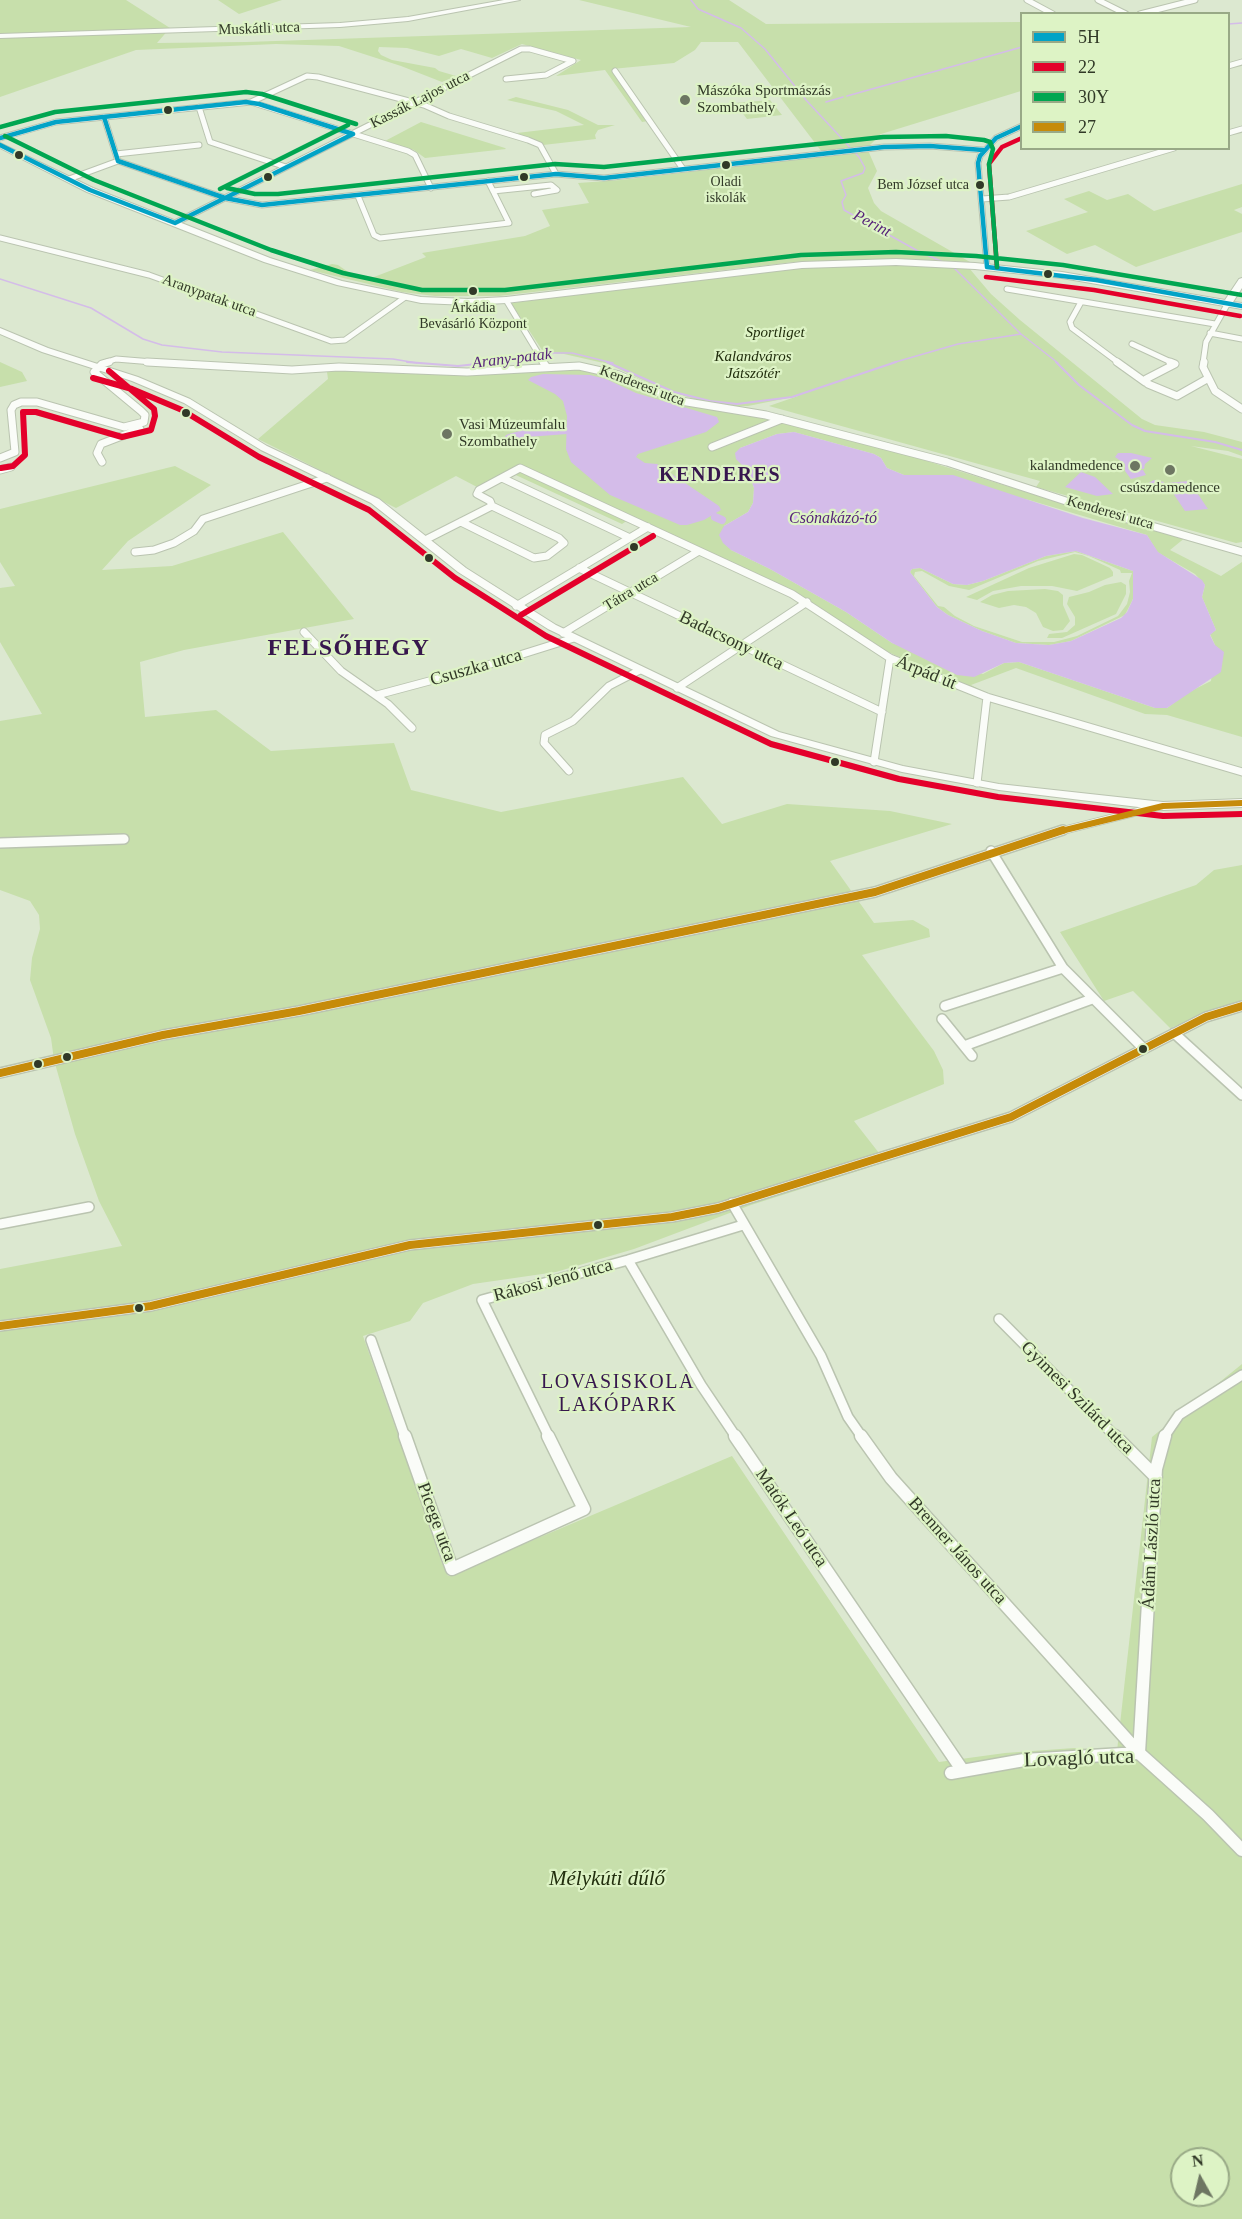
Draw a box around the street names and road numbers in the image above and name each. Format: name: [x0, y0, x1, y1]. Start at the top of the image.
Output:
street label: Muskátli utca: [218, 19, 300, 39]
street label: Kassák Lajos utca: [367, 67, 473, 133]
street label: Aranypatak utca: [160, 271, 258, 321]
street label: Kenderesi utca: [597, 362, 687, 410]
street label: Kenderesi utca: [1064, 492, 1156, 534]
street label: Tátra utca: [600, 569, 662, 615]
street label: Badacsony utca: [675, 606, 787, 676]
street label: Csuszka utca: [428, 645, 524, 691]
street label: Árpád út: [893, 651, 959, 695]
street label: Rákosi Jenő utca: [491, 1255, 615, 1307]
street label: Gyimesi Szilárd utca: [1016, 1337, 1138, 1459]
street label: Matók Leó utca: [750, 1465, 832, 1571]
street label: Ádám László utca: [1138, 1478, 1166, 1610]
street label: Picege utca: [412, 1480, 460, 1564]
street label: Brenner János utca: [903, 1493, 1011, 1609]
street label: Lovagló utca: [1023, 1744, 1135, 1774]

